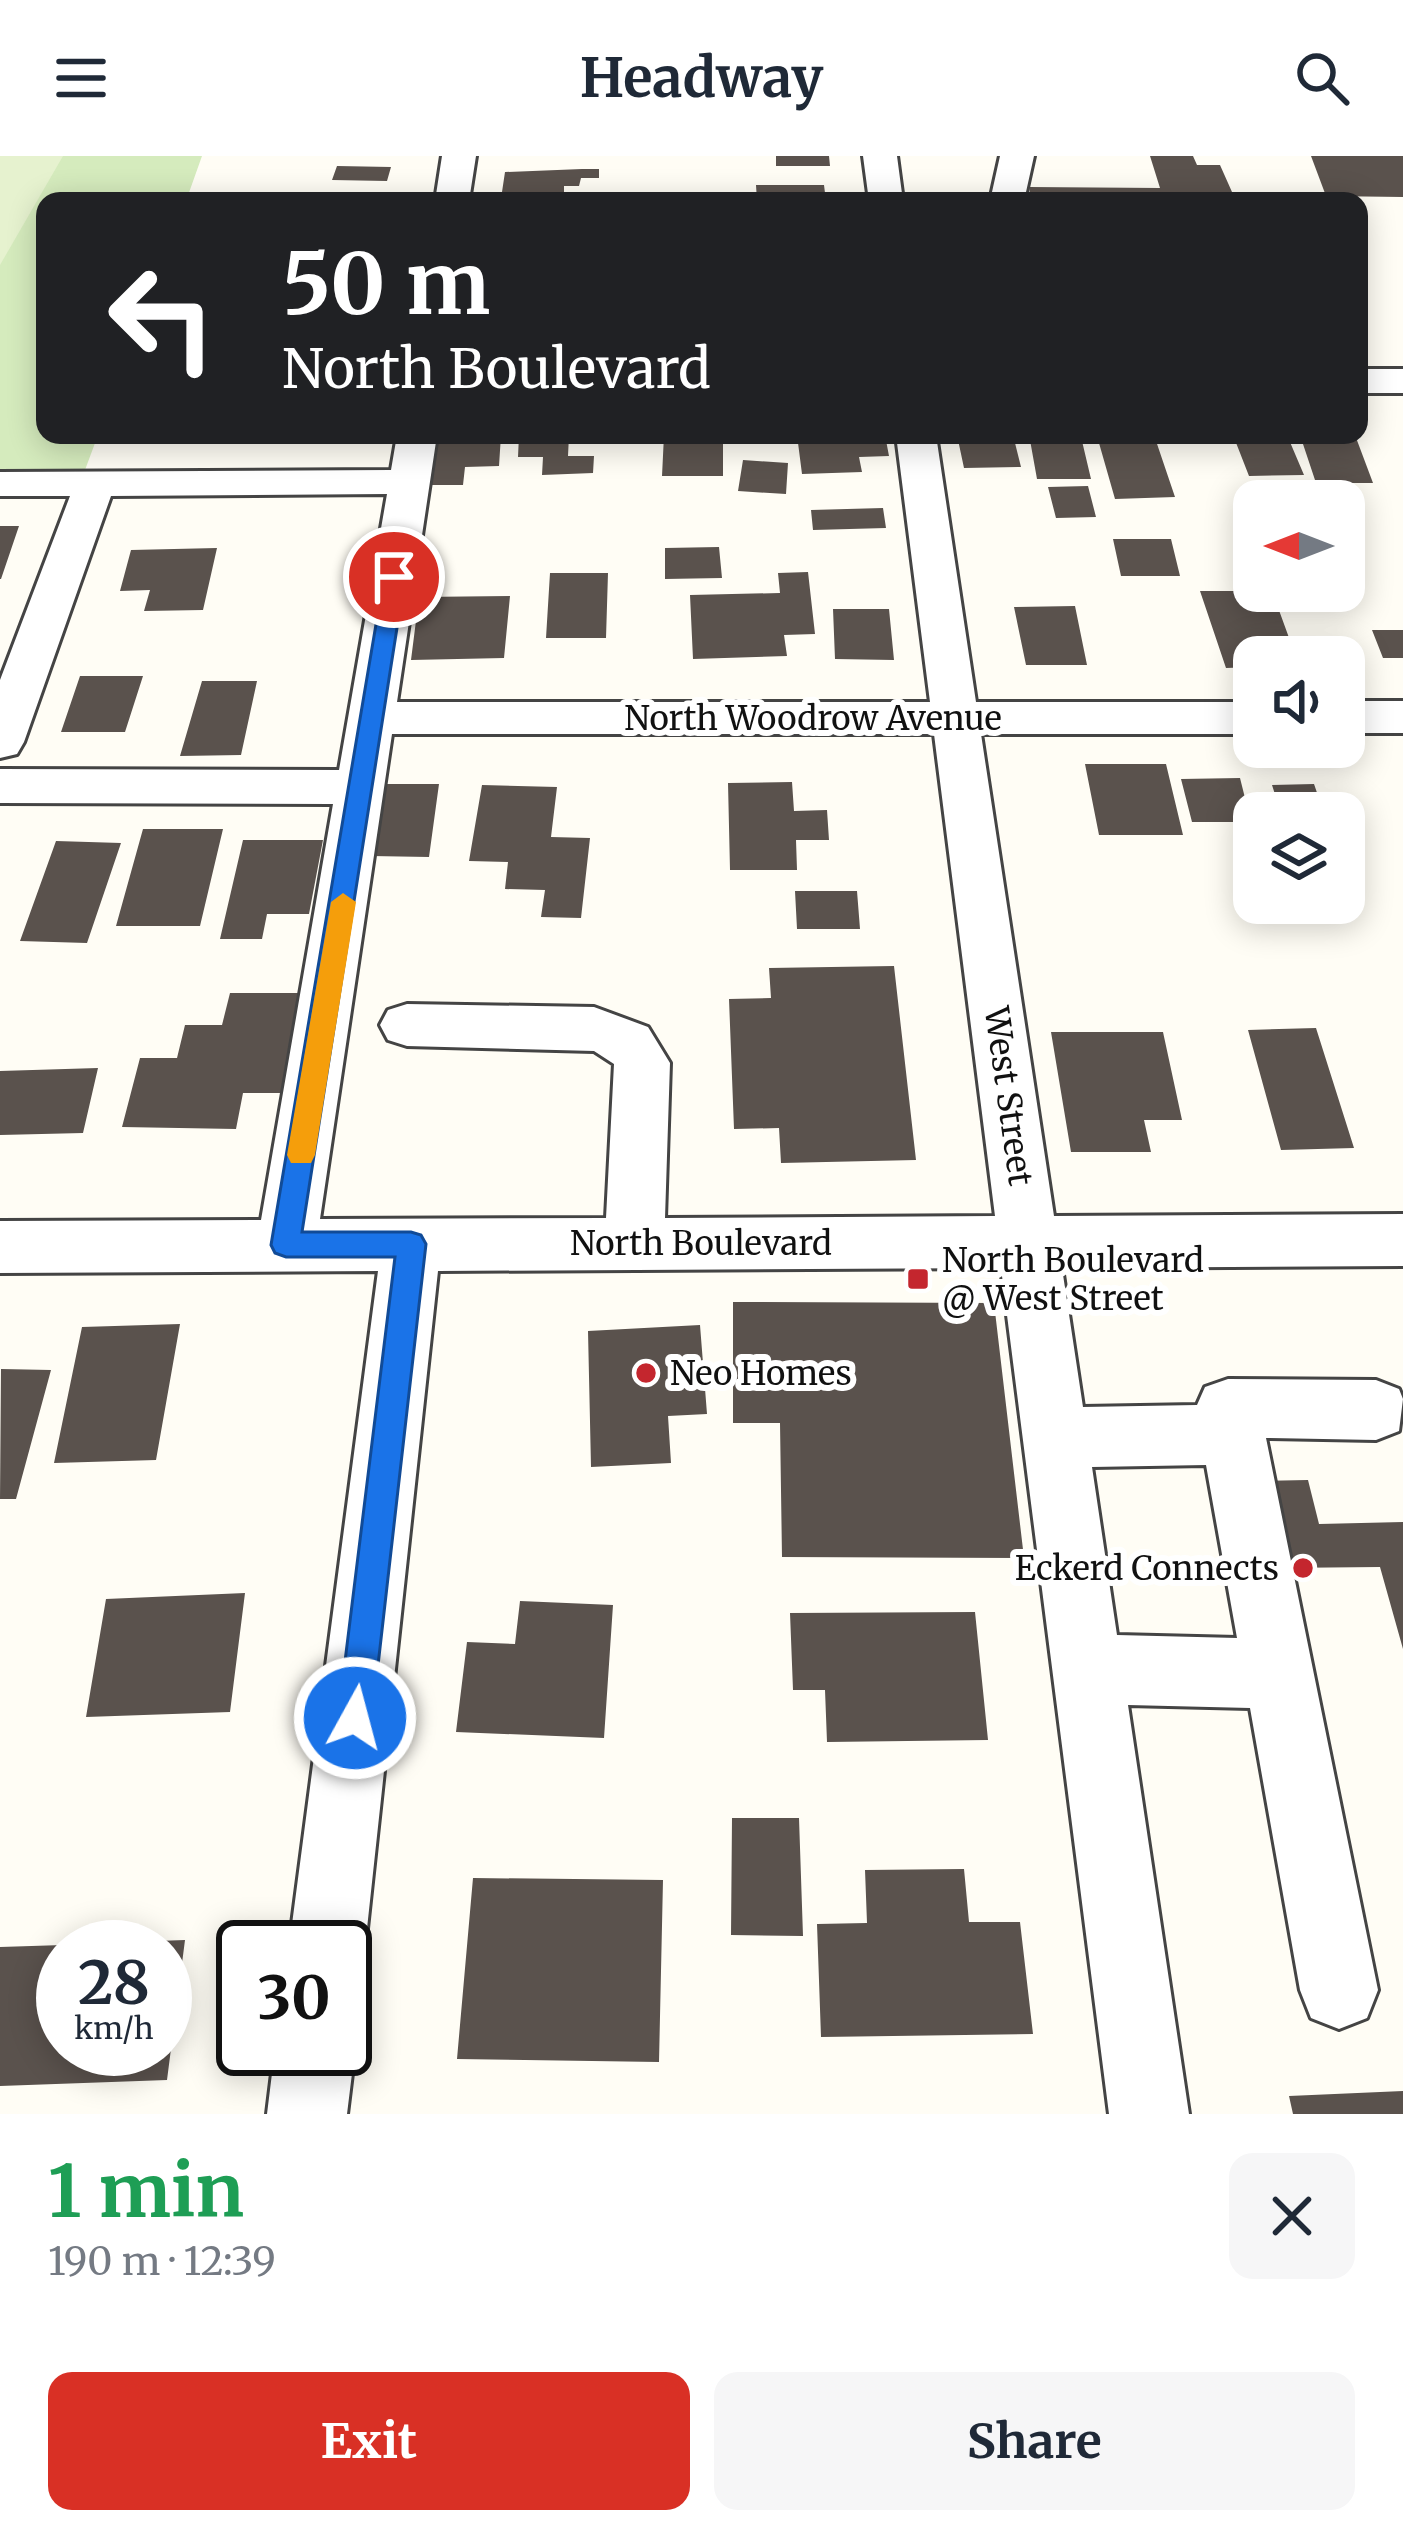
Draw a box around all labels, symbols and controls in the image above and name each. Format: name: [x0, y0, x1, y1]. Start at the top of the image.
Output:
text: Headway: [580, 44, 823, 112]
icon: menu: [48, 45, 114, 111]
icon: search: [1289, 45, 1355, 111]
text: 50 m: [282, 231, 490, 337]
icon: left: [84, 240, 240, 396]
text: North Boulevard: [282, 335, 711, 403]
north arrow: [1233, 480, 1365, 612]
map controls: [1233, 480, 1365, 924]
pin: [343, 526, 445, 628]
icon: arrive: [361, 544, 427, 610]
button: sound: [1233, 636, 1365, 768]
street label: North Woodrow Avenue: [624, 698, 1002, 739]
button: layers: [1233, 792, 1365, 924]
street label: West Street: [976, 1003, 1041, 1188]
street label: North Boulevard: [570, 1223, 832, 1264]
place label: North Boulevard @ West Street: [942, 1240, 1204, 1319]
marker: North Boulevard @ West Street: [905, 1266, 931, 1292]
place label: Neo Homes: [670, 1353, 852, 1394]
marker: Neo Homes: [633, 1360, 659, 1386]
place label: Eckerd Connects: [1015, 1548, 1279, 1589]
marker: Eckerd Connects: [1290, 1555, 1316, 1581]
position arrow: [292, 1655, 418, 1781]
speed limit sign: 30: [216, 1920, 372, 2076]
text: 28: [78, 1945, 150, 2020]
text: km/h: [74, 2009, 154, 2047]
text: 1 min: [48, 2146, 244, 2237]
button: close: [1229, 2153, 1355, 2279]
text: 190 m · 12:39: [48, 2237, 276, 2286]
button: Exit: [48, 2372, 690, 2510]
button: Share: [714, 2372, 1355, 2510]

